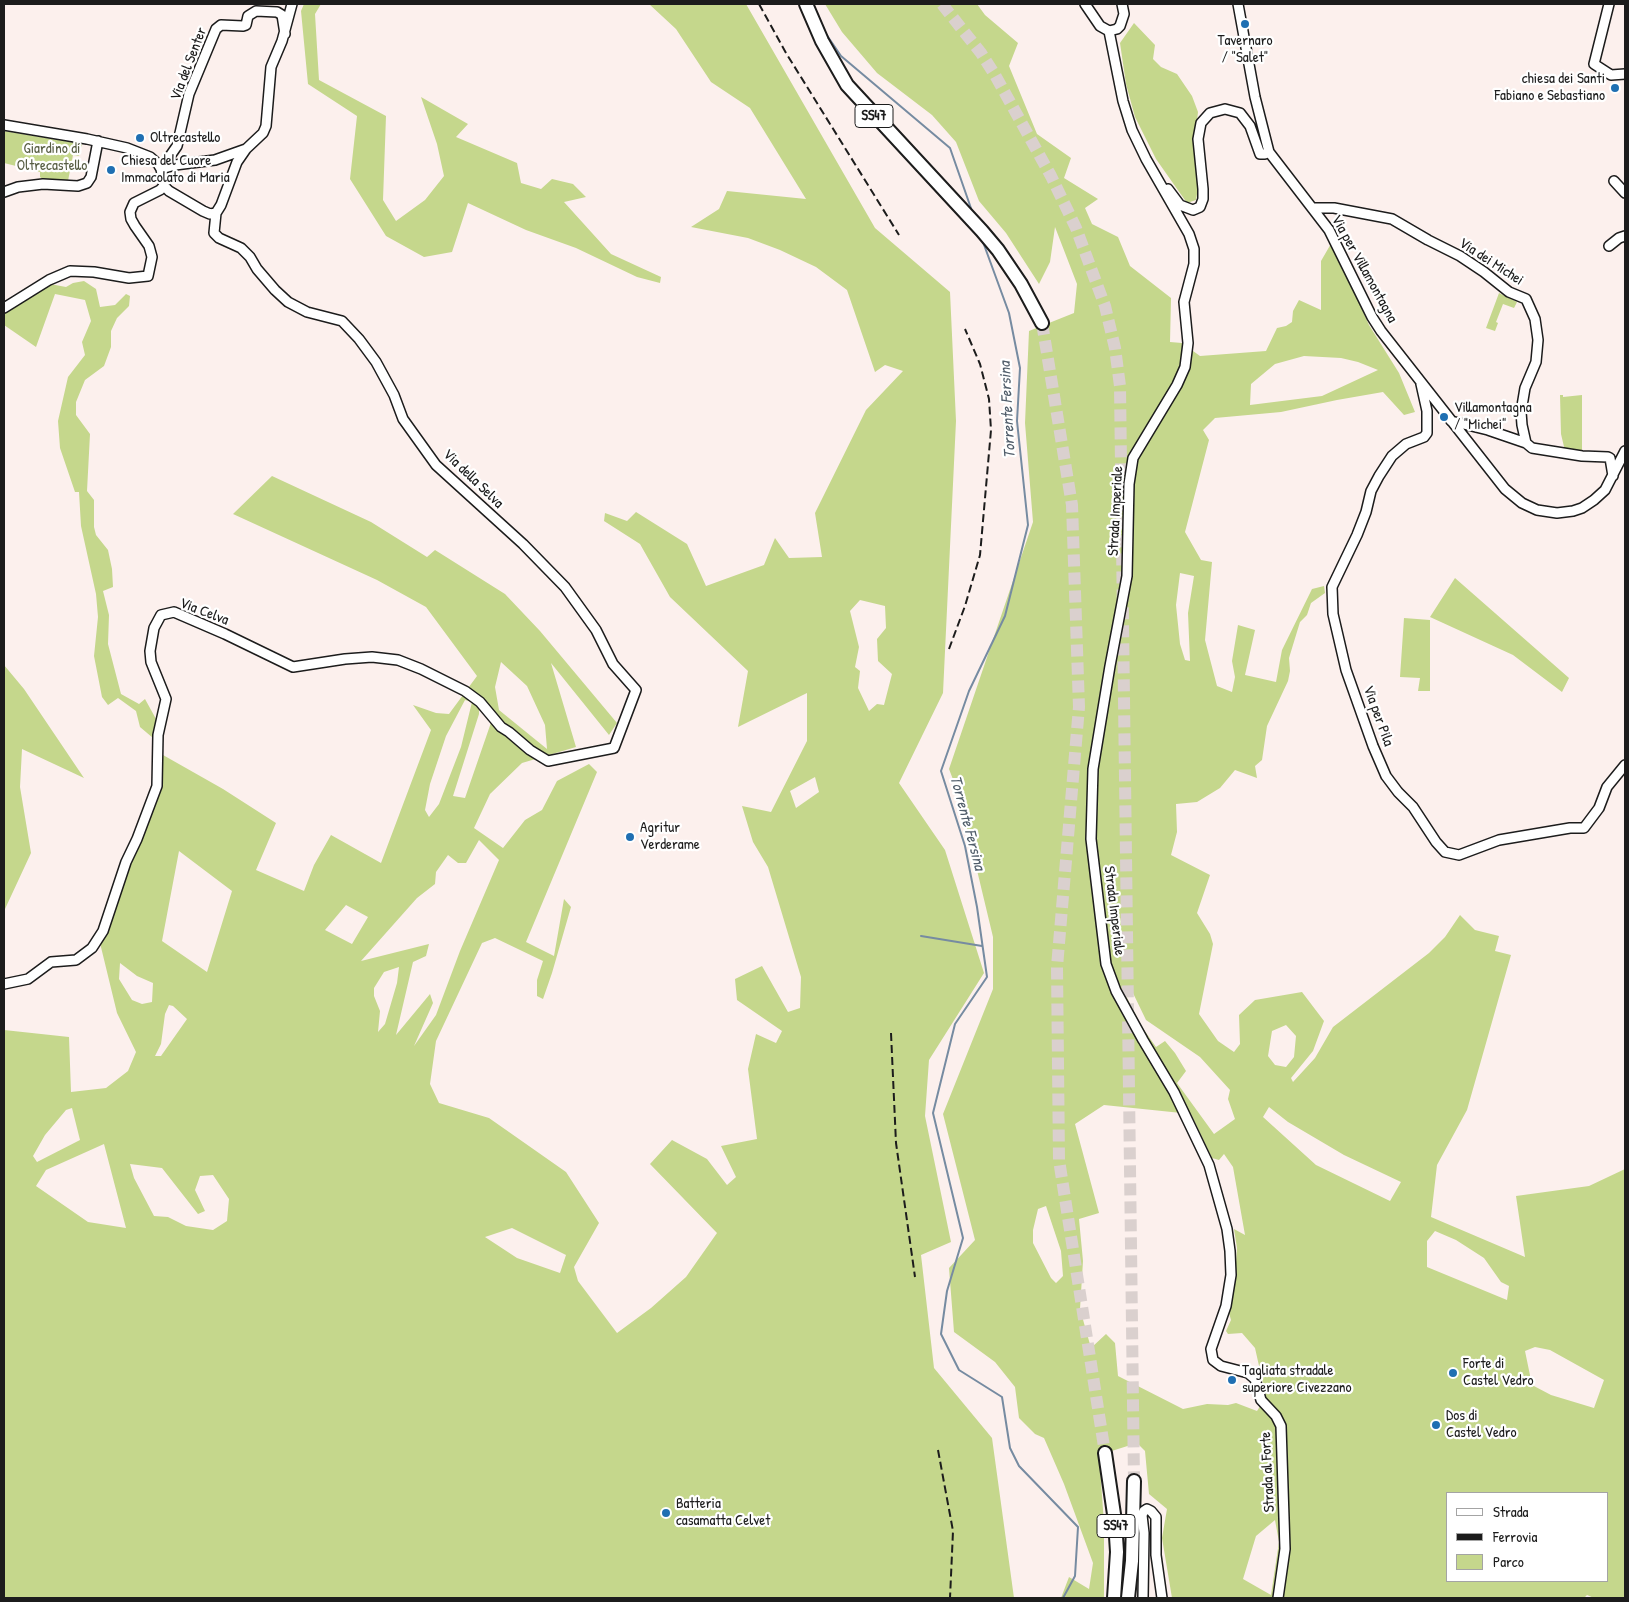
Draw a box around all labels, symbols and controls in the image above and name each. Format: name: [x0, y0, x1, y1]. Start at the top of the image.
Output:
marker: Tavernaro / "Salet": [1239, 18, 1251, 30]
street label: Via del Senter: [167, 25, 211, 103]
place label: Tavernaro / "Salet": [1217, 32, 1273, 67]
place label: chiesa dei Santi Fabiano e Sebastiano: [1494, 70, 1605, 105]
marker: chiesa dei Santi Fabiano e Sebastiano: [1609, 82, 1621, 94]
road number: SS47: [855, 104, 893, 128]
place label: Oltrecastello: [150, 129, 220, 147]
marker: Oltrecastello: [134, 132, 146, 144]
park label: Giardino di Oltrecastello: [17, 140, 87, 175]
place label: Chiesa del Cuore Immacolato di Maria: [121, 152, 230, 187]
marker: Chiesa del Cuore Immacolato di Maria: [105, 164, 117, 176]
street label: Via per Villamontagna: [1327, 212, 1401, 326]
street label: Via dei Michei: [1455, 234, 1527, 290]
water label: Torrente Fersina: [996, 361, 1020, 459]
place label: Villamontagna / "Michei": [1454, 399, 1532, 434]
marker: Villamontagna / "Michei": [1438, 411, 1450, 423]
street label: Via della Selva: [439, 446, 507, 512]
street label: Strada Imperiale: [1105, 466, 1127, 556]
street label: Via Celva: [177, 594, 231, 630]
street label: Via per Pila: [1359, 683, 1397, 749]
water label: Torrente Fersina: [945, 774, 989, 872]
place label: Agritur Verderame: [640, 819, 700, 854]
marker: Agritur Verderame: [624, 831, 636, 843]
street label: Strada Imperiale: [1100, 865, 1128, 957]
place label: Forte di Castel Vedro: [1463, 1355, 1534, 1390]
place label: Tagliata stradale superiore Civezzano: [1242, 1362, 1352, 1397]
marker: Forte di Castel Vedro: [1447, 1367, 1459, 1379]
marker: Tagliata stradale superiore Civezzano: [1226, 1374, 1238, 1386]
place label: Dos di Castel Vedro: [1446, 1407, 1517, 1442]
marker: Dos di Castel Vedro: [1430, 1419, 1442, 1431]
street label: Strada al Forte: [1257, 1431, 1279, 1513]
legend: [1446, 1492, 1609, 1582]
place label: Batteria casamatta Celvet: [676, 1495, 770, 1530]
text: Strada: [1493, 1501, 1528, 1522]
marker: Batteria casamatta Celvet: [660, 1507, 672, 1519]
road number: SS47: [1097, 1514, 1135, 1538]
text: Ferrovia: [1493, 1526, 1537, 1547]
text: Parco: [1493, 1551, 1524, 1572]

